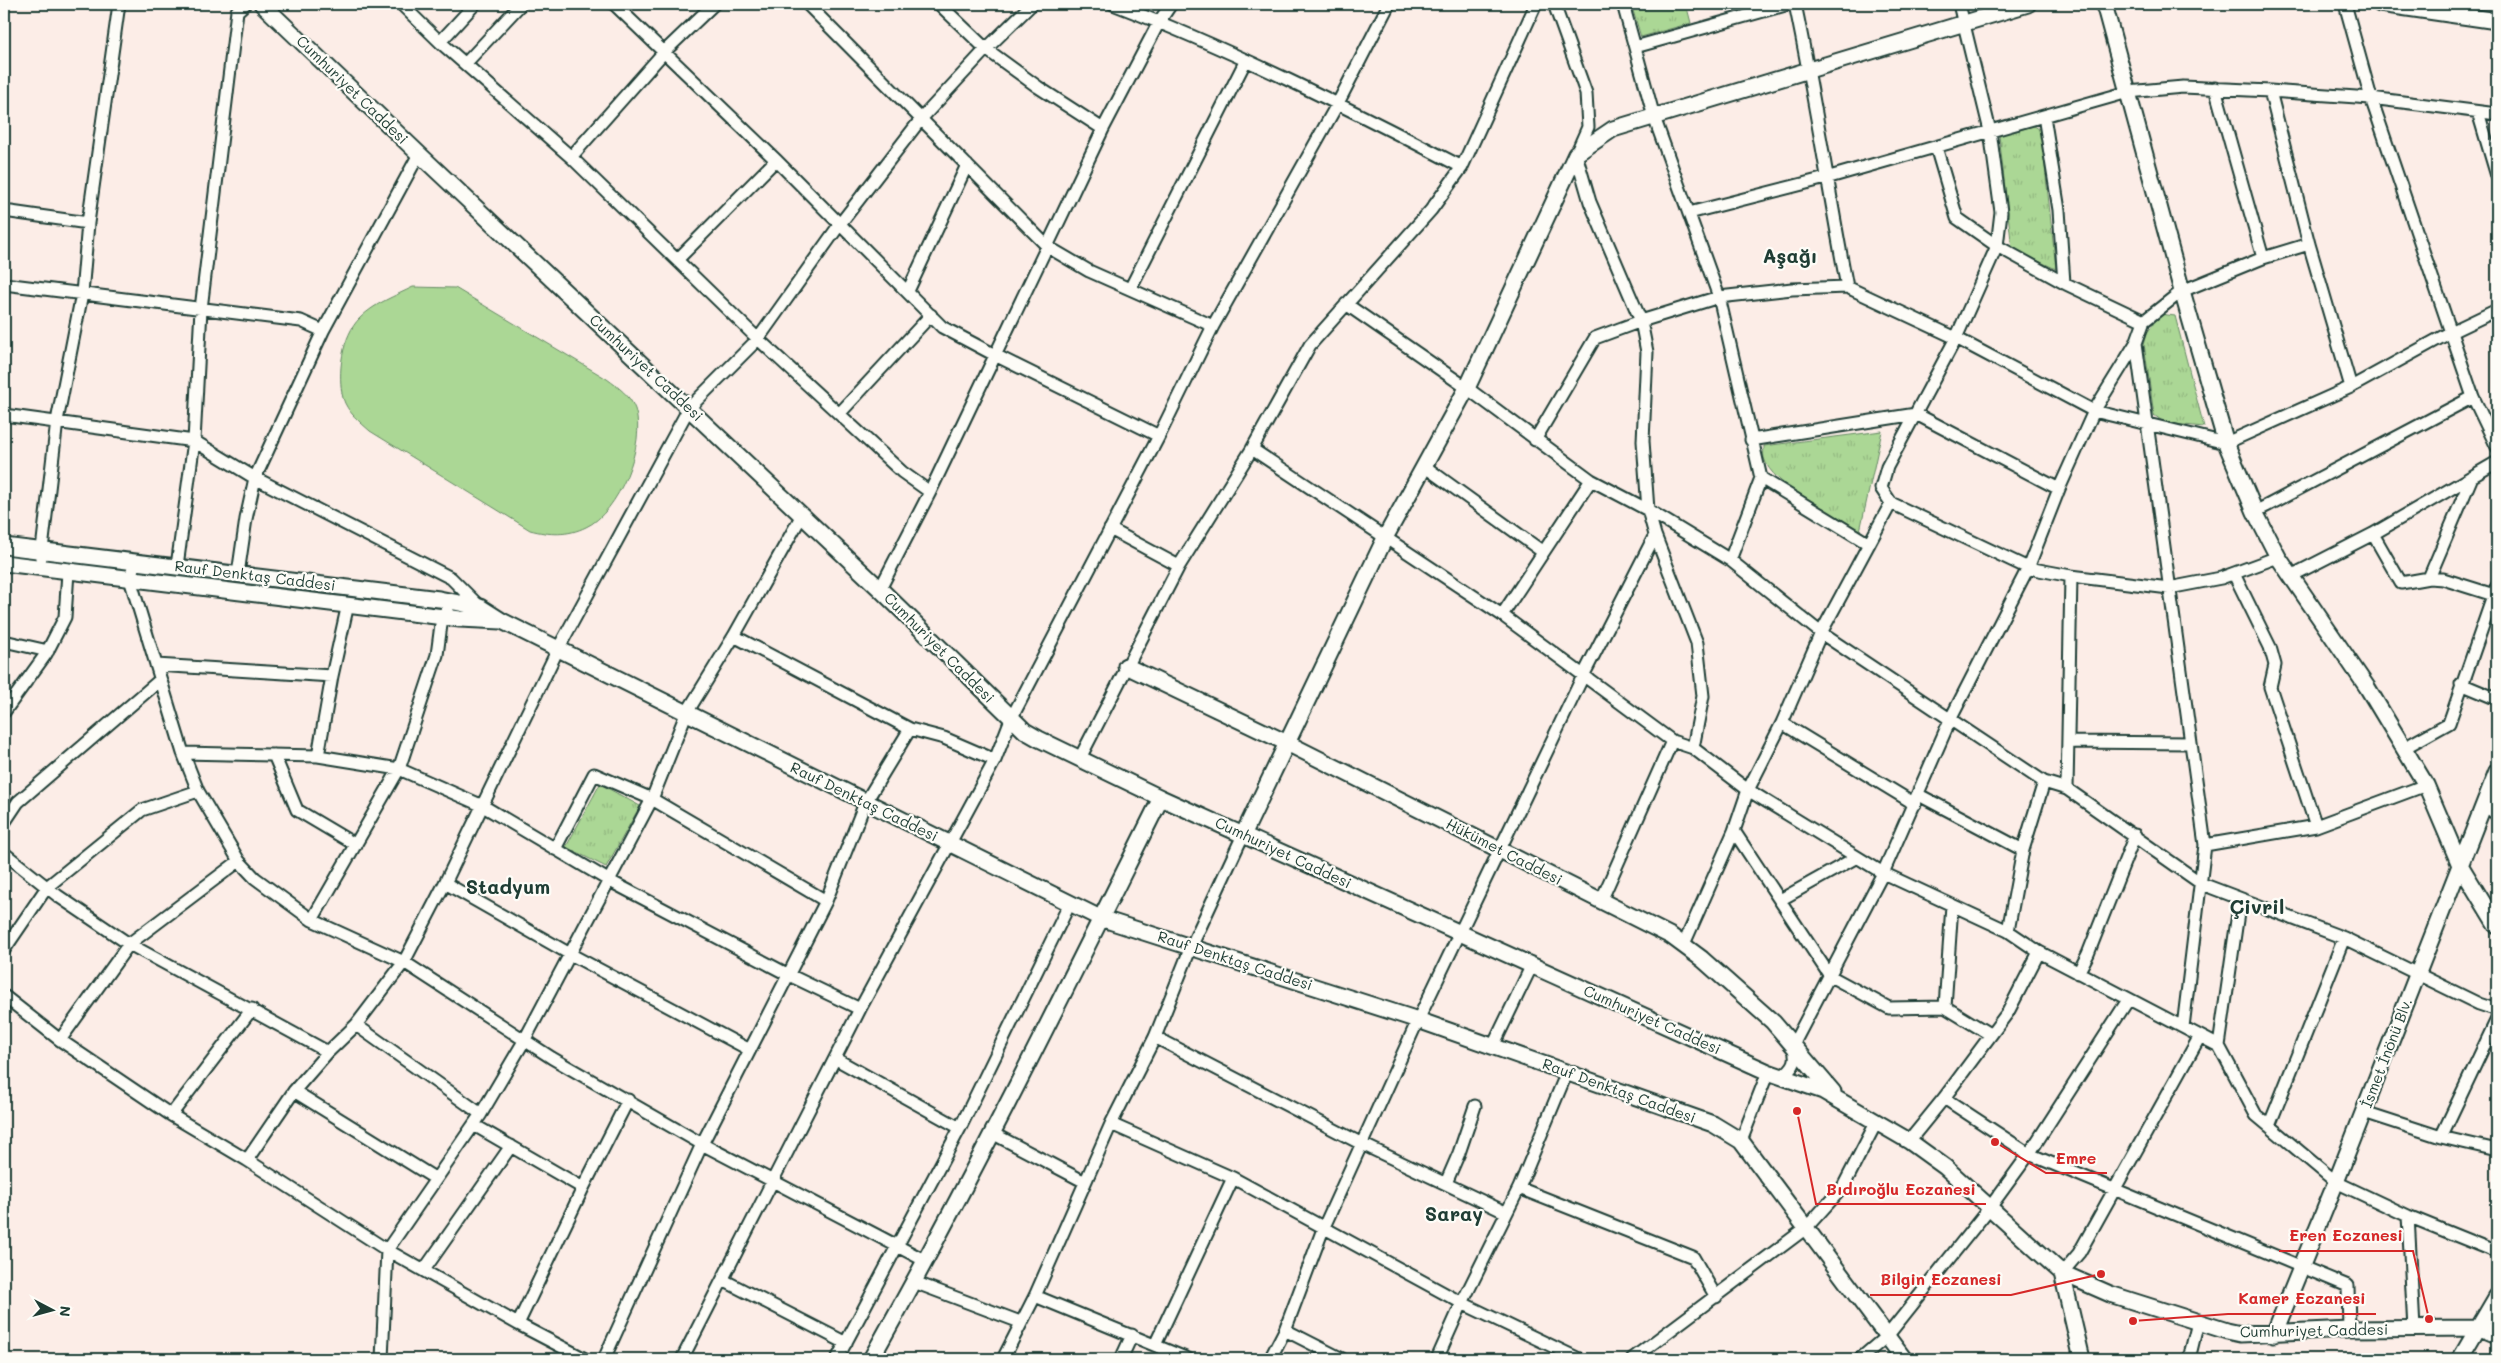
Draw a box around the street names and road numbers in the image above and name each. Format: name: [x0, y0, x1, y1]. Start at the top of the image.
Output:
street label: Cumhuriyet Caddesi: [292, 31, 413, 148]
street label: Cumhuriyet Caddesi: [586, 309, 708, 425]
street label: Rauf Denktaş Caddesi: [174, 555, 337, 595]
street label: Cumhuriyet Caddesi: [880, 588, 999, 707]
street label: Rauf Denktaş Caddesi: [787, 757, 942, 846]
street label: Cumhuriyet Caddesi: [1212, 812, 1355, 893]
street label: Hükümet Caddesi: [1443, 813, 1566, 889]
street label: Rauf Denktaş Caddesi: [1155, 926, 1315, 995]
street label: Cumhuriyet Caddesi: [1581, 980, 1724, 1058]
street label: İsmet İnönü Blv.: [2356, 995, 2416, 1110]
street label: Rauf Denktaş Caddesi: [1540, 1053, 1699, 1127]
street label: Cumhuriyet Caddesi: [2240, 1319, 2388, 1341]

